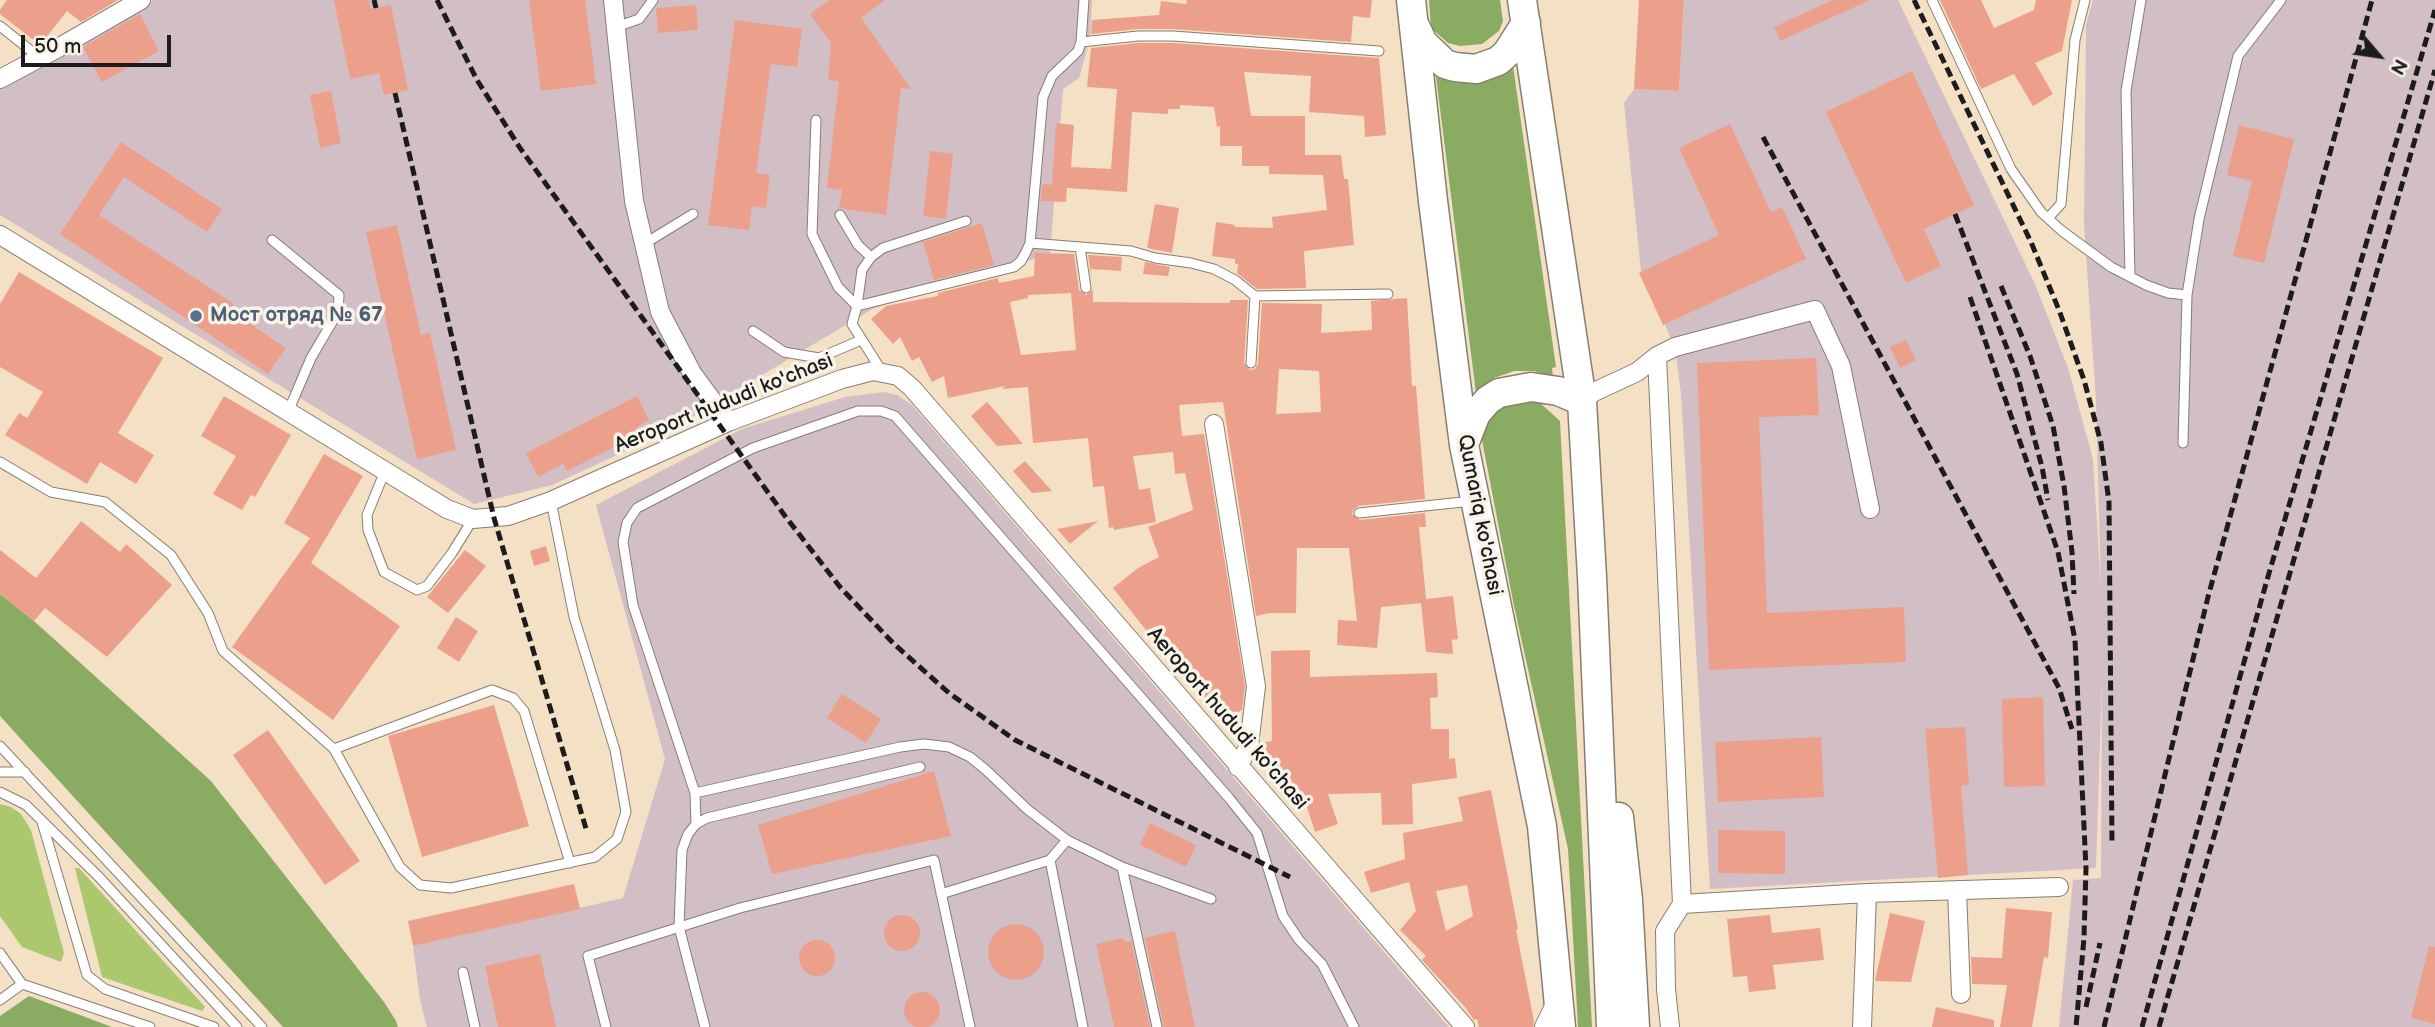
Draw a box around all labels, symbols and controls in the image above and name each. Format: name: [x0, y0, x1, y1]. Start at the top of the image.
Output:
scale bar: [24, 21, 175, 65]
north arrow: [2344, 21, 2414, 91]
text: 50 m: [34, 34, 81, 59]
text: N: [2384, 55, 2411, 78]
place label: Мост отряд № 67: [210, 303, 383, 329]
marker: Мост отряд № 67: [188, 308, 204, 324]
street label: Aeroport hududi ko'chasi: [611, 349, 837, 459]
street label: Qumariq ko'chasi: [1451, 432, 1507, 598]
street label: Aeroport hududi ko'chasi: [1141, 623, 1313, 815]

